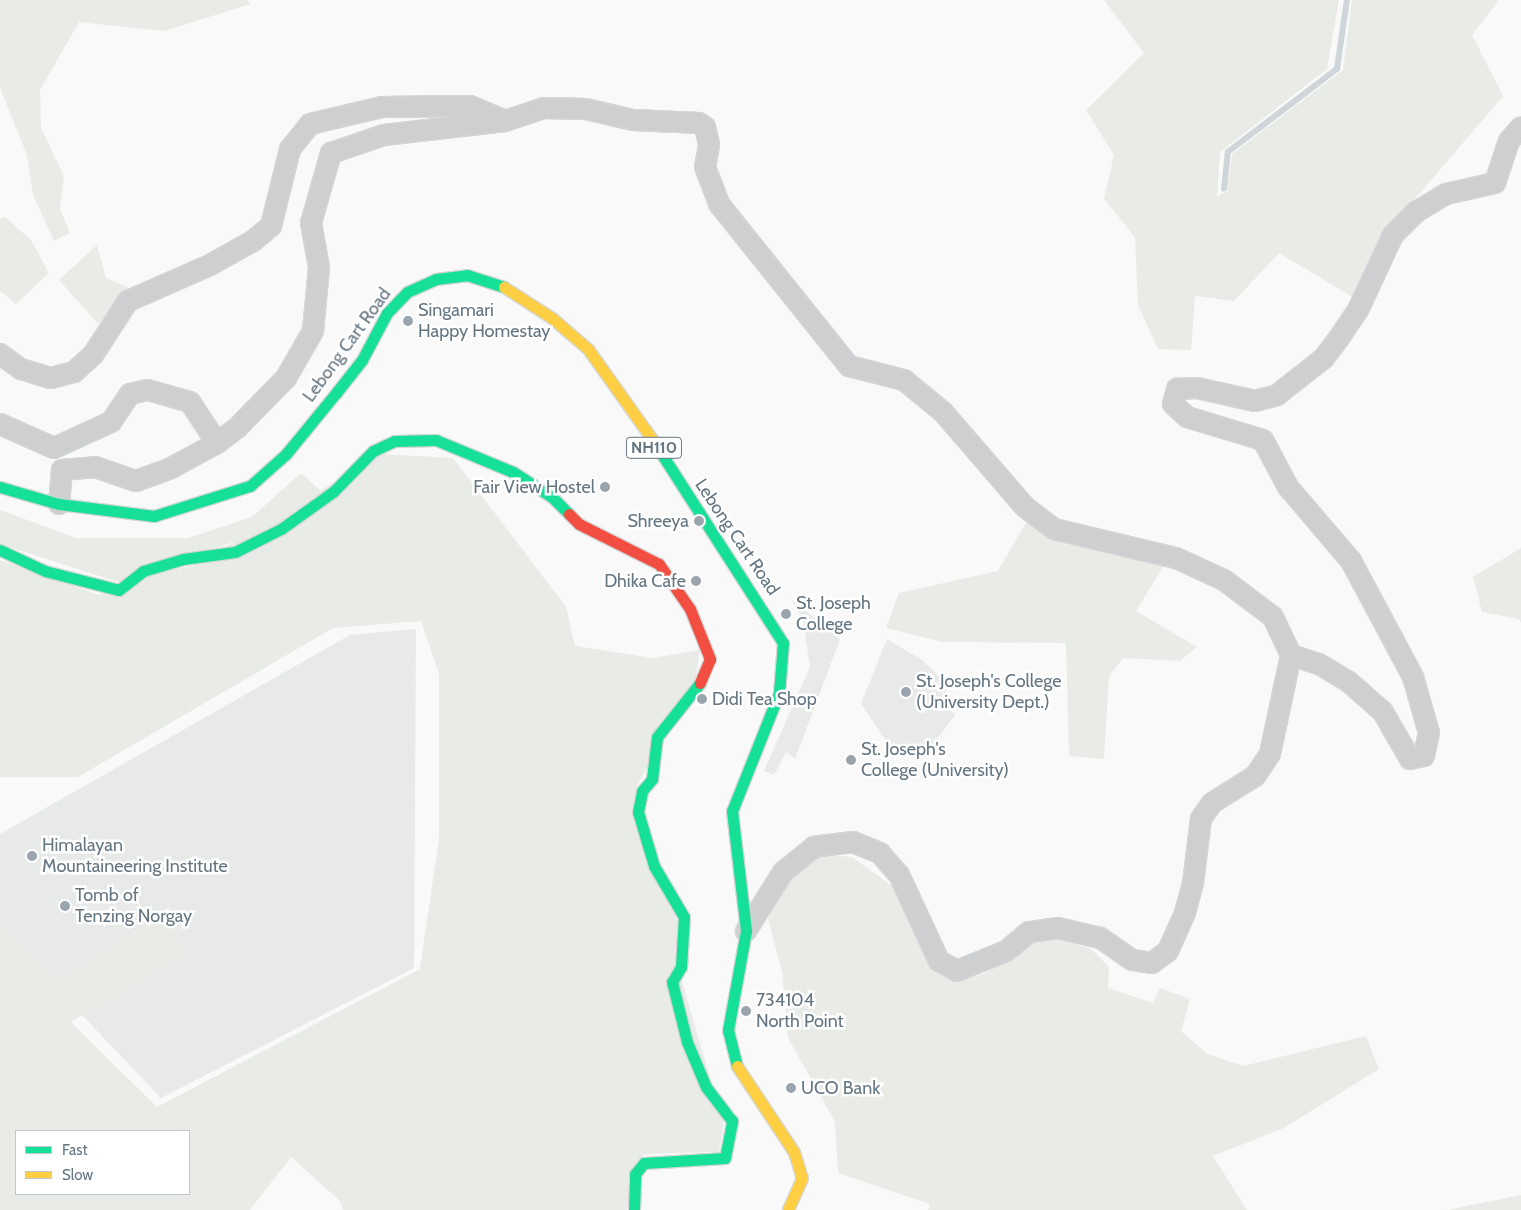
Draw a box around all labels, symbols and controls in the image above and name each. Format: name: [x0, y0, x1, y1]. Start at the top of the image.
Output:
street label: Lebong Cart Road: [298, 284, 396, 406]
place label: Singamari Happy Homestay: [418, 300, 550, 342]
marker: Singamari Happy Homestay: [402, 315, 414, 327]
road number: NH110: [625, 434, 683, 462]
street label: Lebong Cart Road: [690, 475, 784, 599]
place label: Fair View Hostel: [473, 476, 595, 498]
marker: Fair View Hostel: [599, 481, 611, 493]
place label: Shreeya: [627, 510, 689, 532]
marker: Shreeya: [693, 515, 705, 527]
place label: Dhika Cafe: [604, 570, 686, 592]
marker: Dhika Cafe: [690, 575, 702, 587]
place label: St. Joseph College: [796, 593, 871, 636]
marker: St. Joseph College: [780, 608, 792, 620]
place label: St. Joseph's College (University Dept.): [916, 671, 1061, 714]
marker: St. Joseph's College (University Dept.): [900, 686, 912, 698]
place label: Didi Tea Shop: [712, 688, 817, 710]
marker: Didi Tea Shop: [696, 693, 708, 705]
place label: St. Joseph's College (University): [861, 739, 1009, 782]
marker: St. Joseph's College (University): [845, 754, 857, 766]
place label: Himalayan Mountaineering Institute: [42, 835, 228, 878]
marker: Himalayan Mountaineering Institute: [26, 850, 38, 862]
place label: Tomb of Tenzing Norgay: [75, 885, 192, 928]
marker: Tomb of Tenzing Norgay: [59, 900, 71, 912]
place label: 734104 North Point: [756, 990, 844, 1032]
marker: 734104 North Point: [740, 1005, 752, 1017]
place label: UCO Bank: [801, 1077, 880, 1099]
marker: UCO Bank: [785, 1082, 797, 1094]
legend: [15, 1130, 190, 1195]
text: Fast: [62, 1141, 87, 1159]
text: Slow: [62, 1166, 93, 1184]

